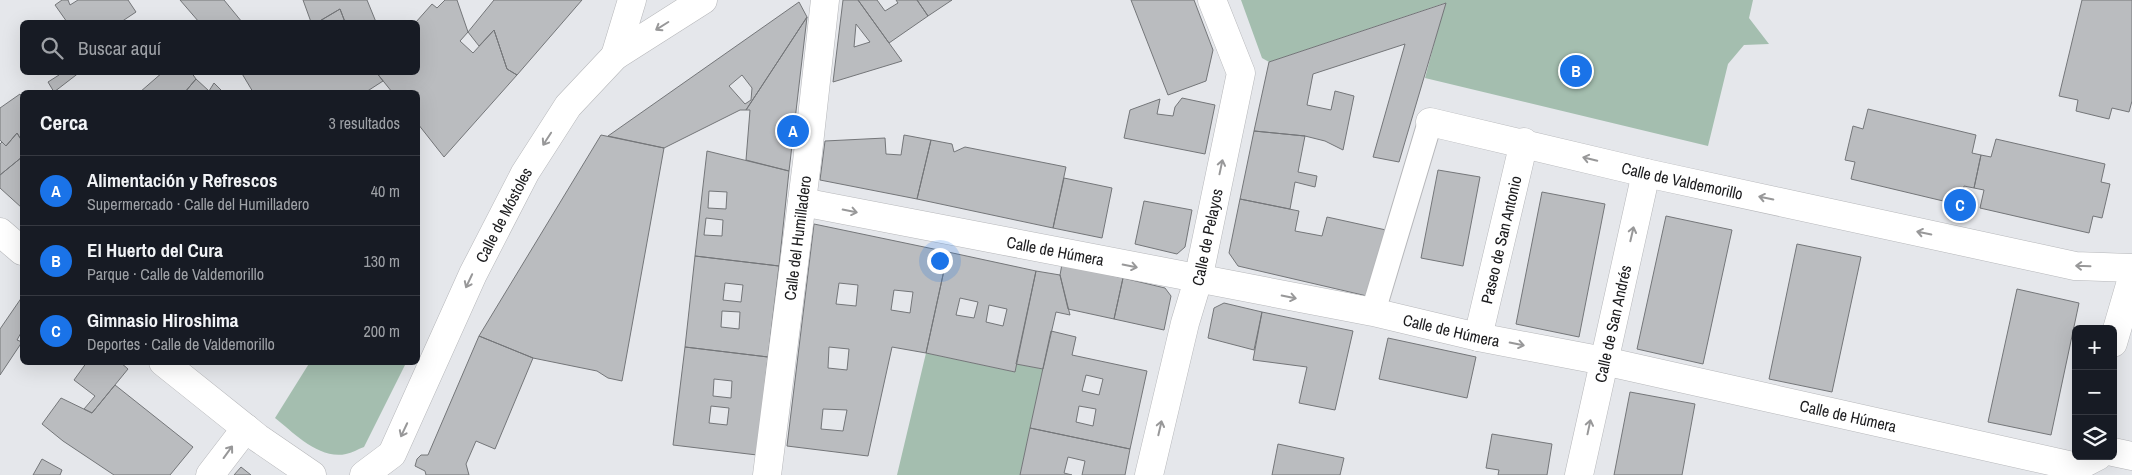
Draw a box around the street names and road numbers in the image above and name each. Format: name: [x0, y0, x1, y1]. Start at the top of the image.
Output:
street label: Calle de Valdemorillo: [1619, 157, 1745, 205]
street label: Calle de Móstoles: [470, 163, 537, 266]
street label: Calle del Humilladero: [778, 174, 816, 302]
street label: Paseo de San Antonio: [1475, 174, 1527, 306]
street label: Calle de Pelayos: [1186, 187, 1228, 288]
street label: Calle de Húmera: [1005, 231, 1106, 271]
street label: Calle de San Andrés: [1589, 263, 1636, 385]
street label: Calle de Húmera: [1401, 309, 1502, 352]
street label: Calle de Húmera: [1798, 394, 1899, 437]

